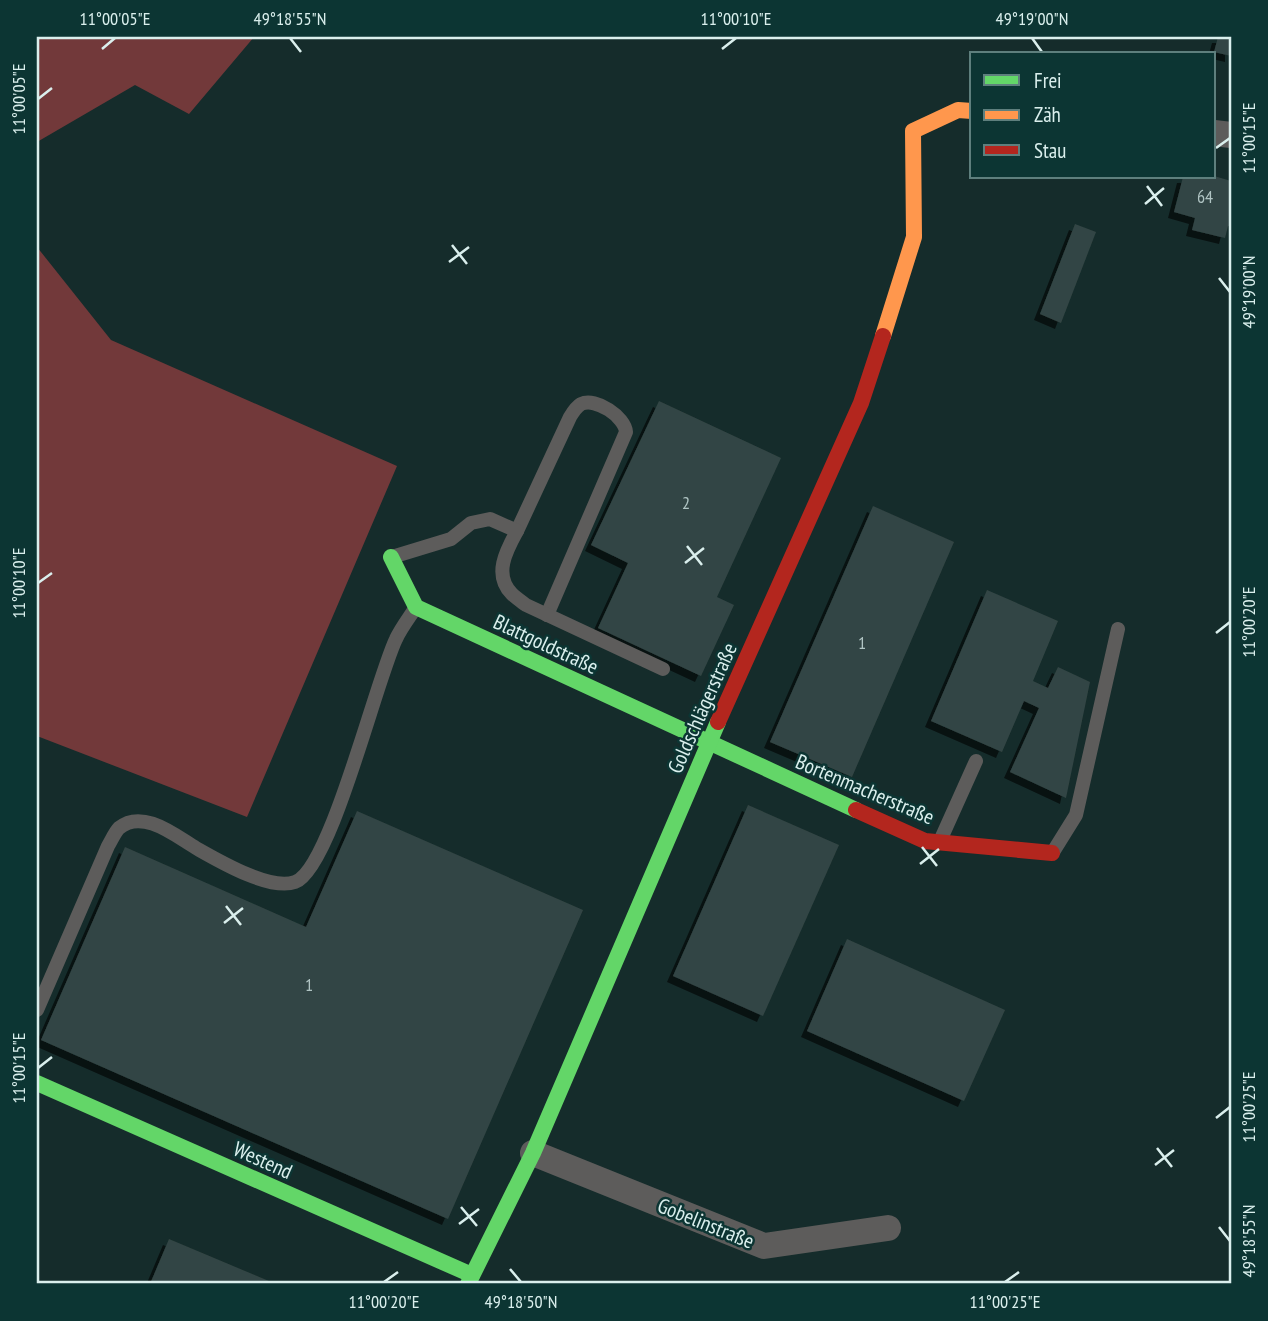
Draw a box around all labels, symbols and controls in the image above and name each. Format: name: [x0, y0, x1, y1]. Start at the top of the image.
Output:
text: 11°00'05"E: [80, 7, 150, 30]
text: 49°18'55"N: [254, 7, 326, 30]
text: 11°00'10"E: [701, 7, 771, 30]
text: 49°19'00"N: [996, 7, 1068, 30]
legend: [970, 52, 1216, 178]
text: 11°00'05"E: [7, 64, 30, 134]
text: Frei: [1034, 67, 1062, 94]
text: Zäh: [1034, 101, 1061, 128]
text: 11°00'15"E: [1237, 103, 1260, 173]
text: Stau: [1034, 137, 1066, 164]
house number: 64: [1197, 185, 1213, 208]
text: 49°19'00"N: [1237, 256, 1260, 328]
house number: 2: [682, 491, 690, 514]
text: 11°00'10"E: [7, 548, 30, 618]
text: 11°00'20"E: [1237, 587, 1260, 657]
street label: Blattgoldstraße: [489, 608, 603, 680]
house number: 1: [858, 631, 866, 654]
street label: Goldschlägerstraße: [661, 639, 743, 777]
street label: Bortenmacherstraße: [792, 748, 938, 830]
house number: 1: [305, 973, 313, 996]
text: 11°00'15"E: [7, 1033, 30, 1103]
text: 11°00'25"E: [1237, 1072, 1260, 1142]
street label: Westend: [229, 1135, 297, 1185]
street label: Gobelinstraße: [654, 1191, 758, 1255]
text: 49°18'55"N: [1237, 1205, 1260, 1277]
text: 11°00'20"E: [349, 1290, 419, 1313]
text: 49°18'50"N: [485, 1290, 557, 1313]
text: 11°00'25"E: [970, 1290, 1040, 1313]

